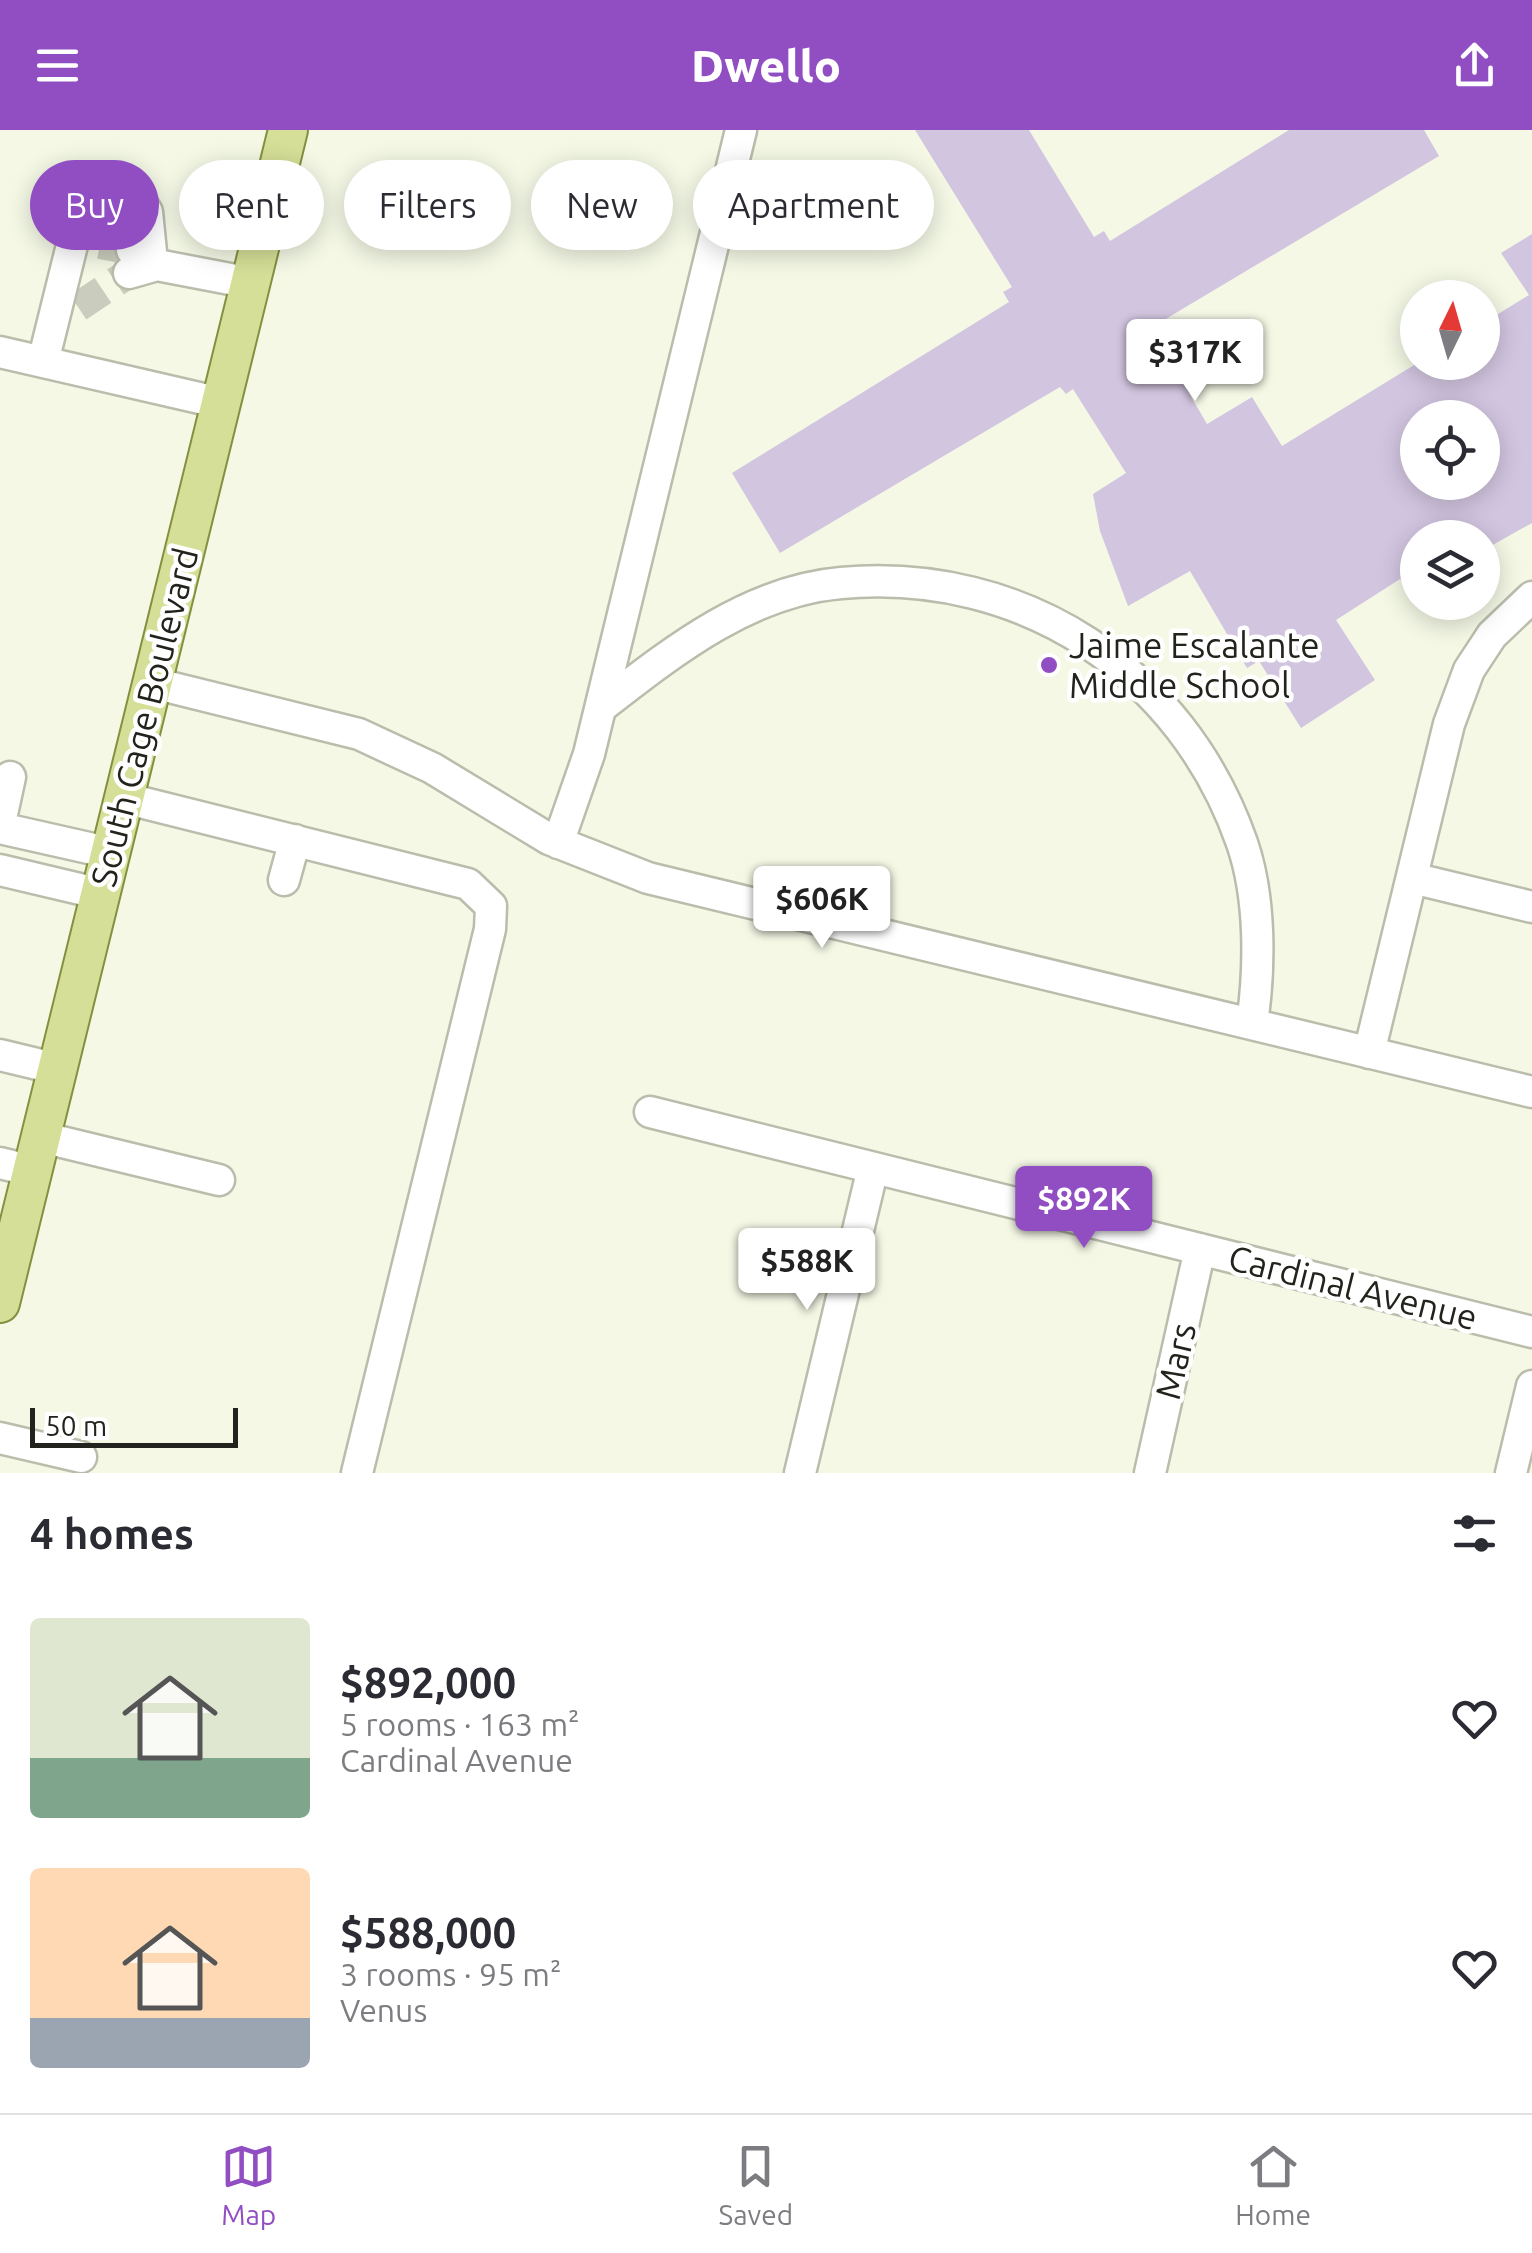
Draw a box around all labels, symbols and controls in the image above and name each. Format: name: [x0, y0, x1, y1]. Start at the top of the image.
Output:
icon: menu: [30, 38, 85, 93]
icon: share: [1447, 38, 1502, 93]
text: Dwello: [691, 40, 841, 91]
chip: Buy: [30, 160, 159, 250]
chip: Rent: [179, 160, 324, 250]
chip: Filters: [344, 160, 511, 250]
chip: New: [531, 160, 673, 250]
chip: Apartment: [693, 160, 934, 250]
north arrow: [1400, 280, 1500, 380]
map controls: [1400, 280, 1500, 620]
pin: $317K: [1125, 319, 1265, 404]
text: $317K: [1148, 333, 1242, 369]
button: locate: [1400, 400, 1500, 500]
button: layers: [1400, 520, 1500, 620]
street label: South Cage Boulevard: [83, 544, 205, 890]
place label: Jaime Escalante Middle School: [1069, 625, 1319, 705]
marker: Jaime Escalante Middle School: [1038, 654, 1060, 676]
pin: $606K: [752, 866, 892, 951]
text: $606K: [775, 880, 869, 916]
pin: $892K: [1014, 1166, 1154, 1251]
text: $892K: [1037, 1180, 1131, 1216]
pin: $588K: [737, 1228, 877, 1313]
street label: Cardinal Avenue: [1225, 1237, 1481, 1337]
text: $588K: [760, 1242, 854, 1278]
street label: Mars: [1147, 1319, 1203, 1403]
scale bar: [30, 1403, 238, 1448]
text: 50 m: [45, 1410, 107, 1441]
icon: filters: [1447, 1506, 1502, 1561]
text: 4 homes: [30, 1510, 194, 1557]
icon: home: [110, 1658, 230, 1778]
text: $892,000: [340, 1659, 516, 1706]
icon: heart: [1447, 1691, 1502, 1746]
text: 5 rooms · 163 m²: [340, 1706, 580, 1742]
text: Cardinal Avenue: [340, 1742, 573, 1778]
icon: home: [110, 1908, 230, 2028]
text: $588,000: [340, 1909, 516, 1956]
icon: heart: [1447, 1941, 1502, 1996]
text: 3 rooms · 95 m²: [340, 1956, 561, 1992]
text: Venus: [340, 1992, 427, 2028]
tab: Map: [221, 2139, 276, 2230]
tab: Saved: [719, 2139, 793, 2230]
tab: Home: [1235, 2139, 1311, 2230]

